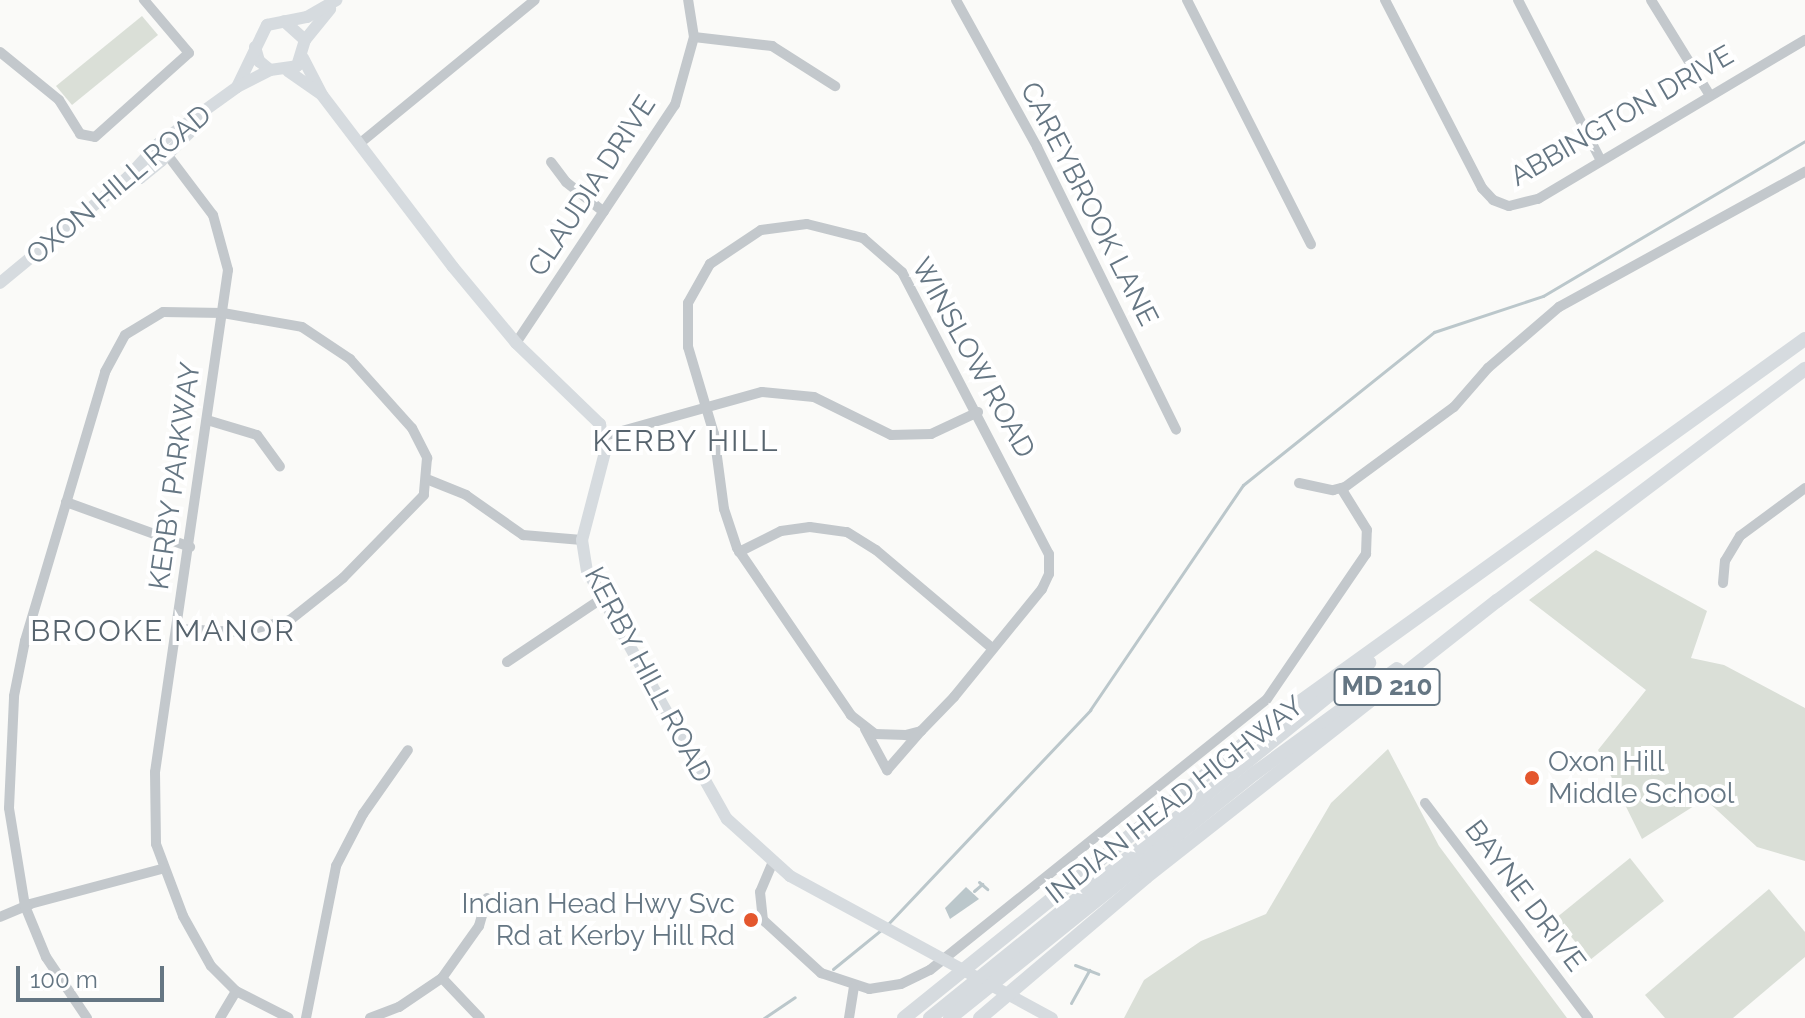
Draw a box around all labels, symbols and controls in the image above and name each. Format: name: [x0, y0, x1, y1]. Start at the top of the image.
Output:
street label: ABBINGTON DRIVE: [1504, 38, 1740, 194]
street label: CAREYBROOK LANE: [1013, 76, 1165, 332]
street label: CLAUDIA DRIVE: [521, 89, 663, 283]
street label: OXON HILL ROAD: [20, 98, 218, 272]
street label: WINSLOW ROAD: [904, 252, 1042, 464]
street label: KERBY PARKWAY: [142, 360, 208, 592]
district label: KERBY HILL: [592, 423, 780, 459]
street label: KERBY HILL ROAD: [576, 561, 720, 789]
district label: BROOKE MANOR: [30, 613, 296, 649]
road number: MD 210: [1333, 665, 1441, 709]
street label: INDIAN HEAD HIGHWAY: [1039, 689, 1311, 911]
place label: Oxon Hill Middle School: [1548, 745, 1734, 811]
marker: Oxon Hill Middle School: [1523, 769, 1541, 787]
street label: BAYNE DRIVE: [1457, 814, 1593, 978]
place label: Indian Head Hwy Svc Rd at Kerby Hill Rd: [461, 887, 735, 953]
marker: Indian Head Hwy Svc Rd at Kerby Hill Rd: [742, 911, 760, 929]
scale bar: [20, 950, 168, 1000]
text: 100 m: [30, 965, 98, 994]

